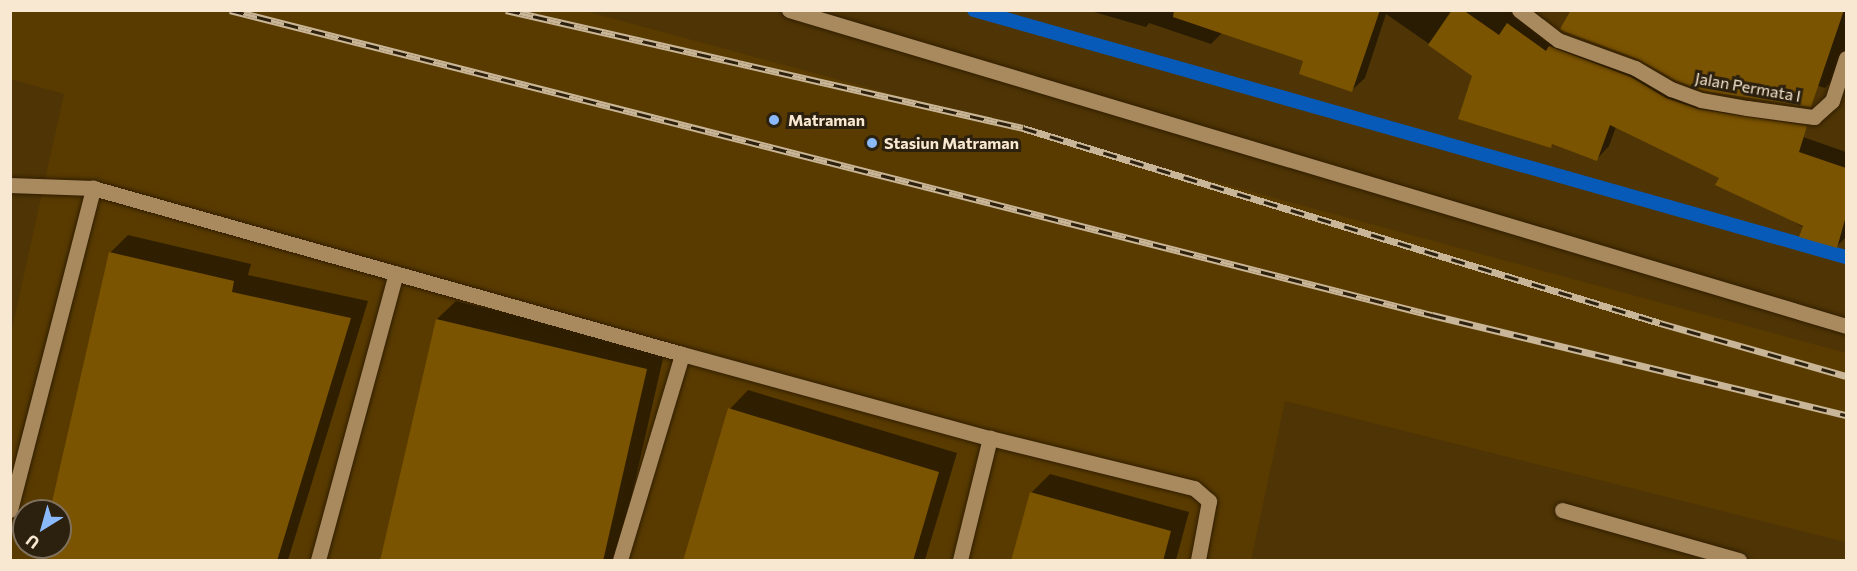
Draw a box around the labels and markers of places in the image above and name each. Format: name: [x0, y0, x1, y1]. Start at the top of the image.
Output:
place label: Matraman: [788, 110, 865, 130]
marker: Matraman: [765, 111, 783, 129]
place label: Stasiun Matraman: [884, 133, 1019, 153]
marker: Stasiun Matraman: [865, 136, 879, 150]

